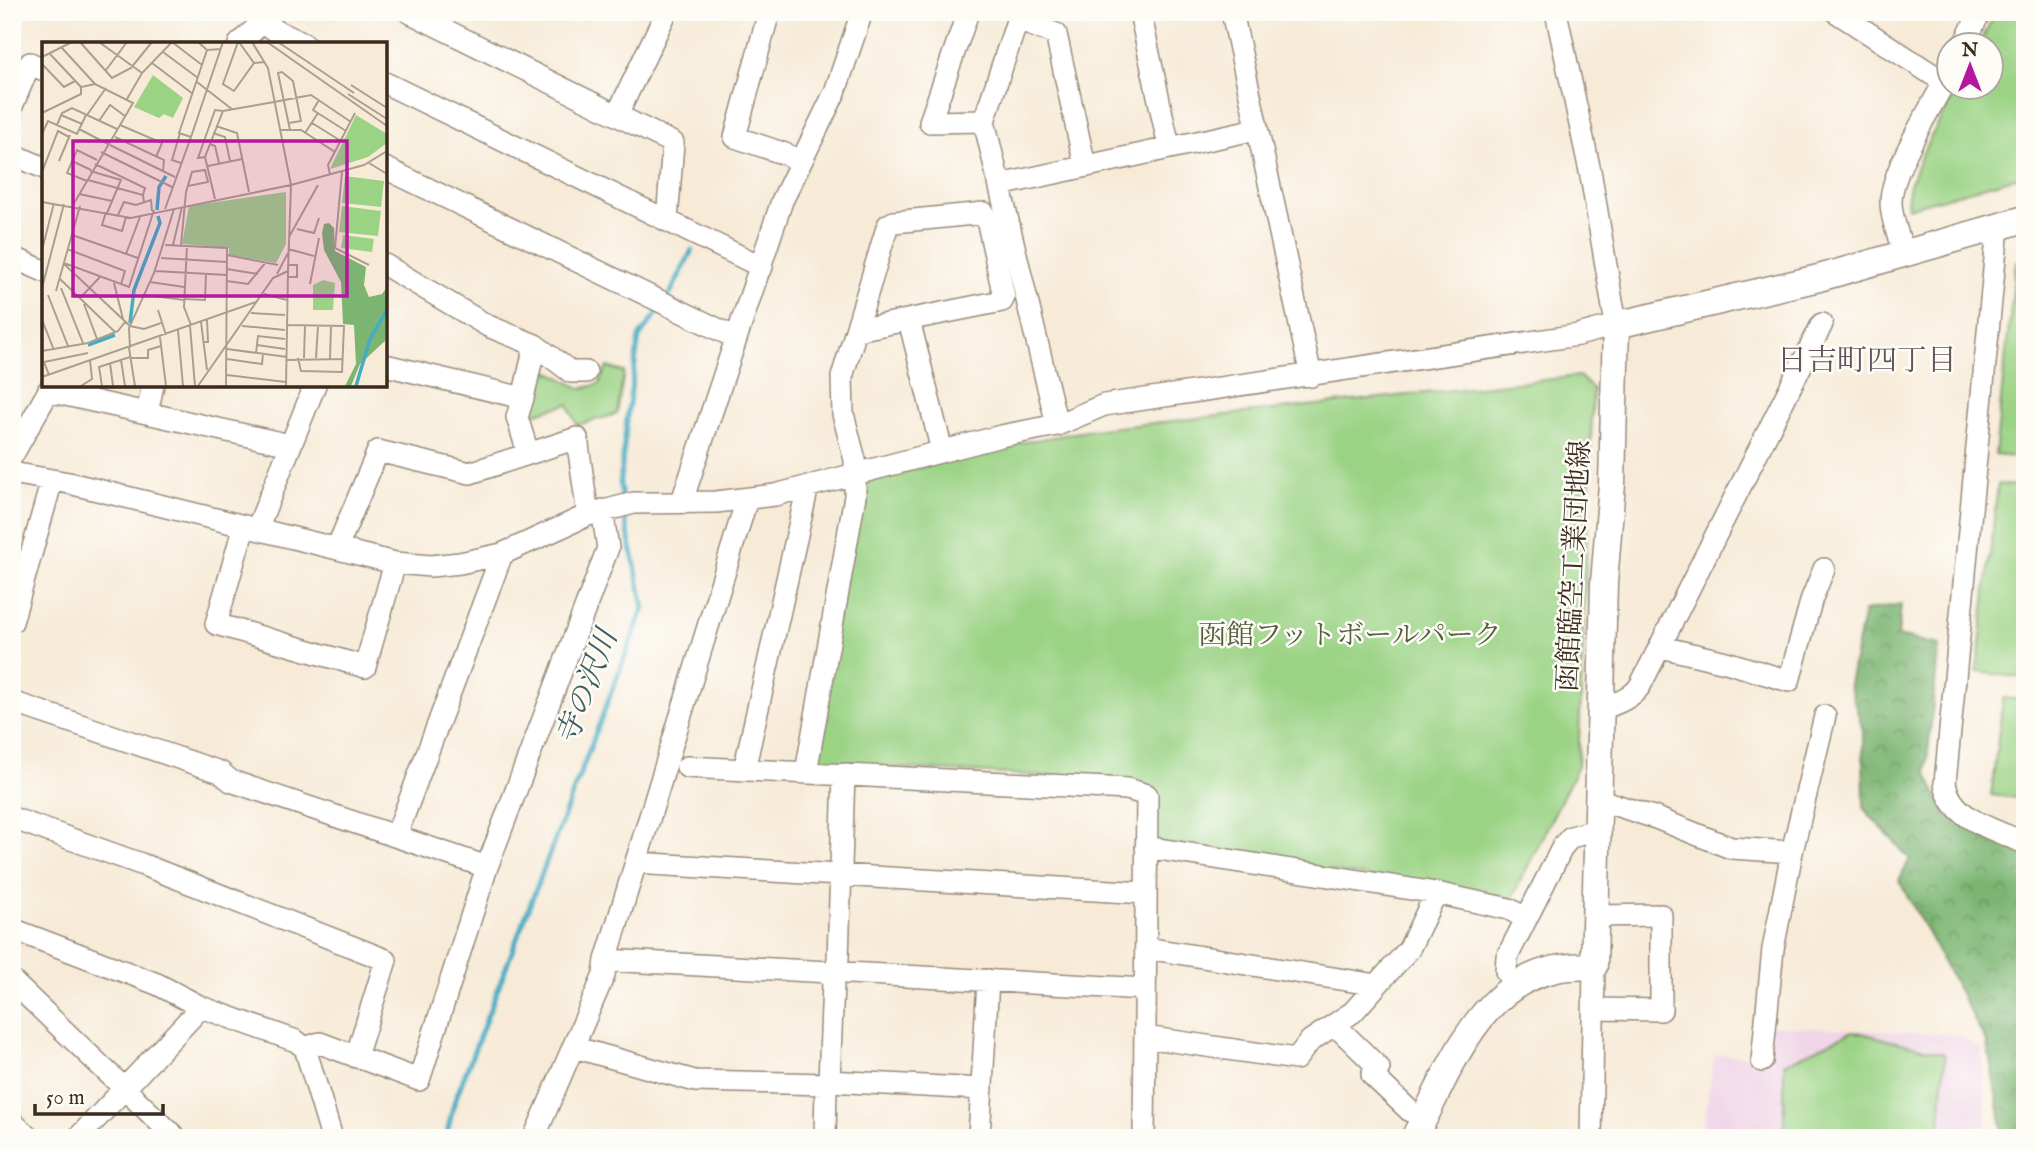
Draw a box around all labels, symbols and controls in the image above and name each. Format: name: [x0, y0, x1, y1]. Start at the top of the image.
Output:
north arrow: [1936, 32, 2006, 102]
text: N: [1961, 39, 1979, 63]
inset map: [42, 42, 387, 387]
district label: 日吉町四丁目: [1777, 343, 1957, 381]
street label: 函館臨空工業団地線: [1551, 439, 1599, 693]
park label: 函館フットボールパーク: [1198, 619, 1502, 654]
water label: 寺の沢川: [549, 622, 628, 751]
scale bar: [35, 1073, 163, 1117]
text: 50 m: [46, 1085, 85, 1112]

